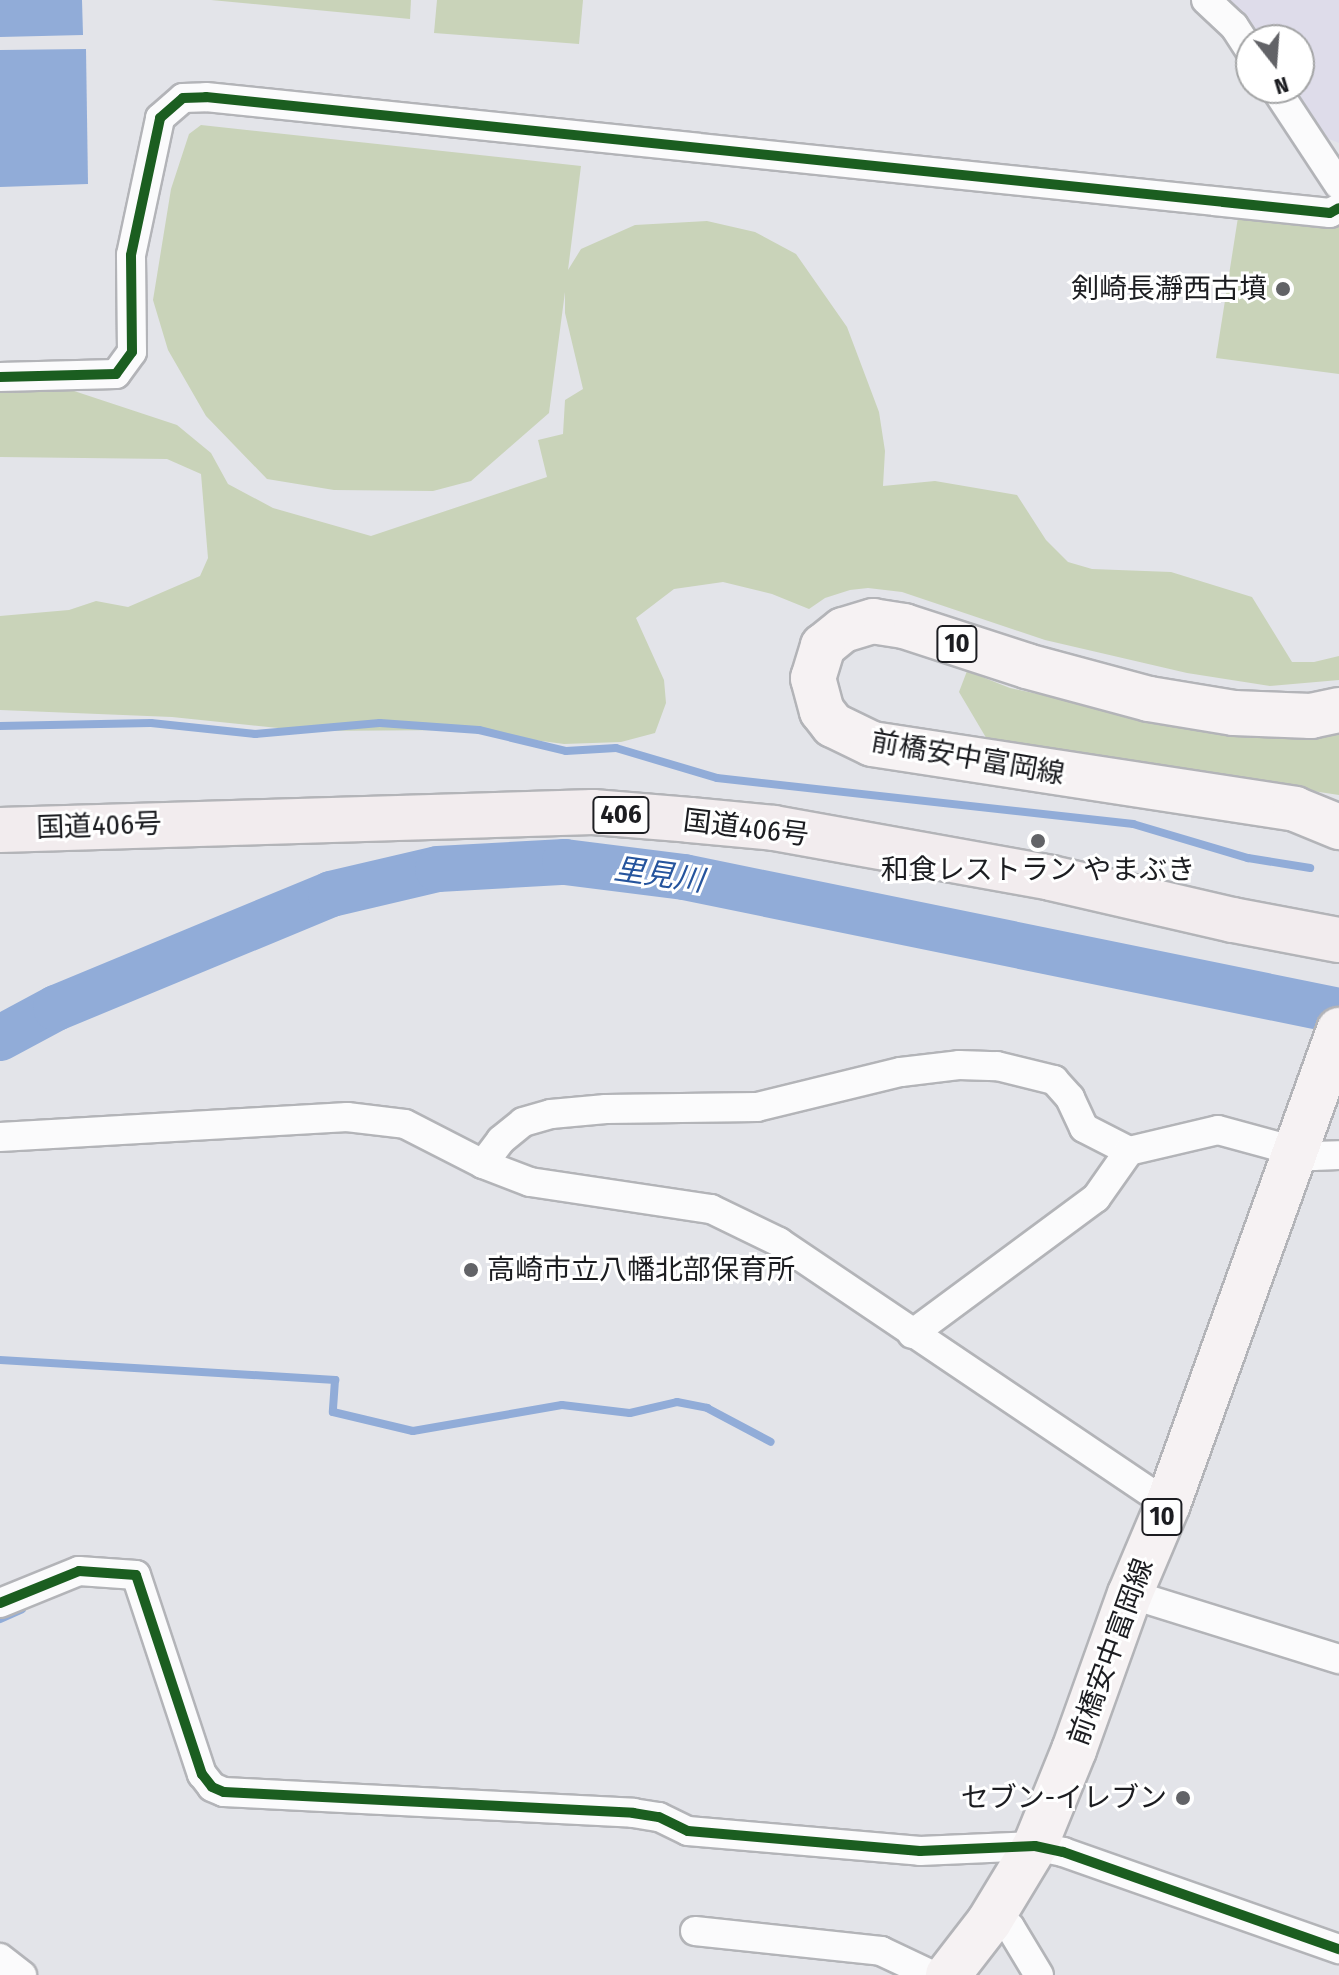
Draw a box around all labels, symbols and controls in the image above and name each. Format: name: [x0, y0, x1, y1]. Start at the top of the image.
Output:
north arrow: [1235, 24, 1315, 104]
text: N: [1271, 71, 1292, 100]
place label: 剣崎長瀞西古墳: [1071, 272, 1267, 306]
marker: 剣崎長瀞西古墳: [1274, 280, 1292, 298]
road number: 10: [935, 622, 979, 666]
street label: 前橋安中富岡線: [869, 724, 1067, 792]
road number: 406: [591, 793, 651, 837]
street label: 国道406号: [681, 804, 811, 852]
street label: 国道406号: [35, 807, 163, 845]
marker: 和食レストラン やまぶき: [1029, 832, 1047, 850]
water label: 里見川: [612, 851, 706, 899]
place label: 和食レストラン やまぶき: [881, 853, 1195, 887]
place label: 高崎市立八幡北部保育所: [487, 1253, 795, 1287]
marker: 高崎市立八幡北部保育所: [462, 1261, 480, 1279]
road number: 10: [1140, 1495, 1184, 1539]
street label: 前橋安中富岡線: [1062, 1554, 1160, 1750]
place label: セブン-イレブン: [961, 1781, 1167, 1815]
marker: セブン-イレブン: [1174, 1789, 1192, 1807]

